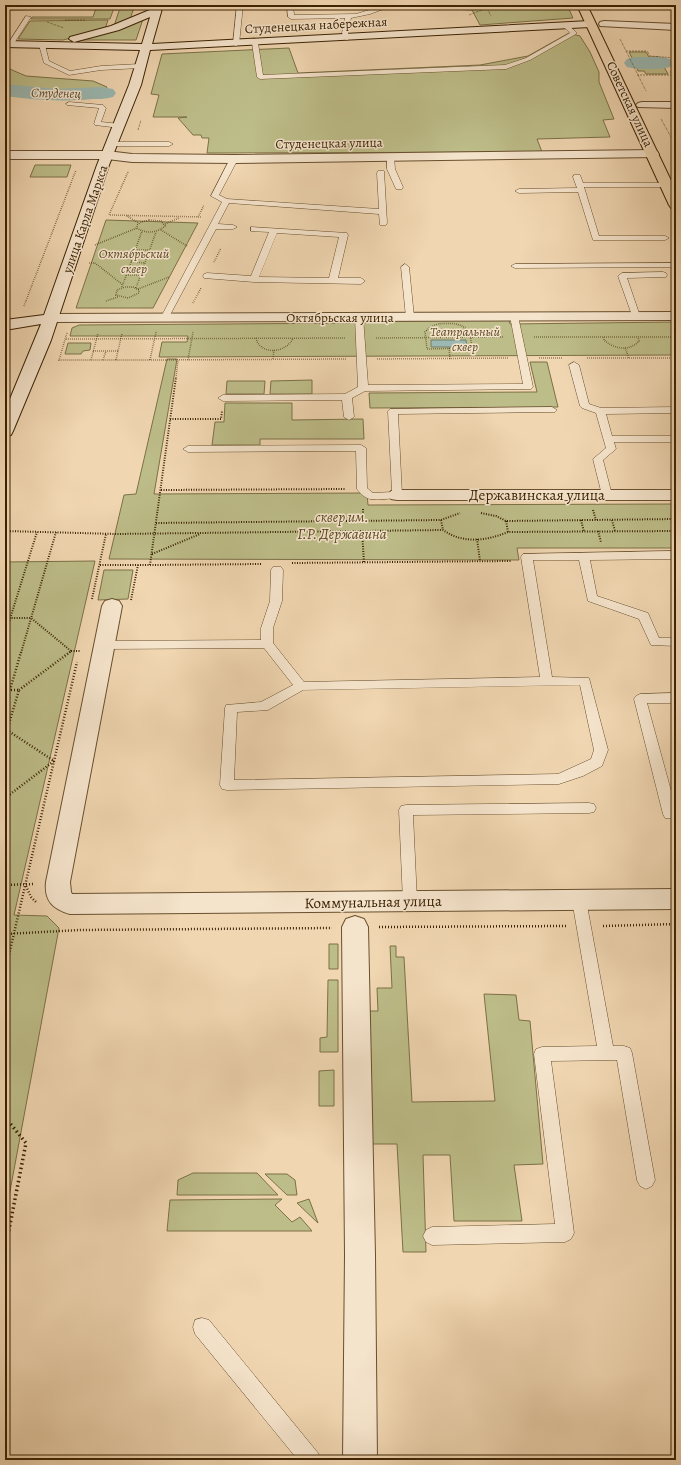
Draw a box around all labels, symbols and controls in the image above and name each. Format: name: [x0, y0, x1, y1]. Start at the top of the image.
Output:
street label: Студенецкая набережная: [244, 13, 388, 37]
street label: Советская улица: [603, 58, 657, 150]
water label: Студенец: [31, 84, 81, 102]
street label: Студенецкая улица: [275, 134, 383, 152]
street label: улица Карла Маркса: [58, 163, 112, 276]
park label: Октябрьский сквер: [99, 245, 170, 277]
street label: Октябрьская улица: [286, 309, 394, 326]
park label: Театральный сквер: [430, 323, 500, 355]
street label: Державинская улица: [469, 485, 605, 505]
park label: сквер им. Г.Р. Державина: [297, 507, 387, 544]
street label: Коммунальная улица: [304, 891, 442, 913]

